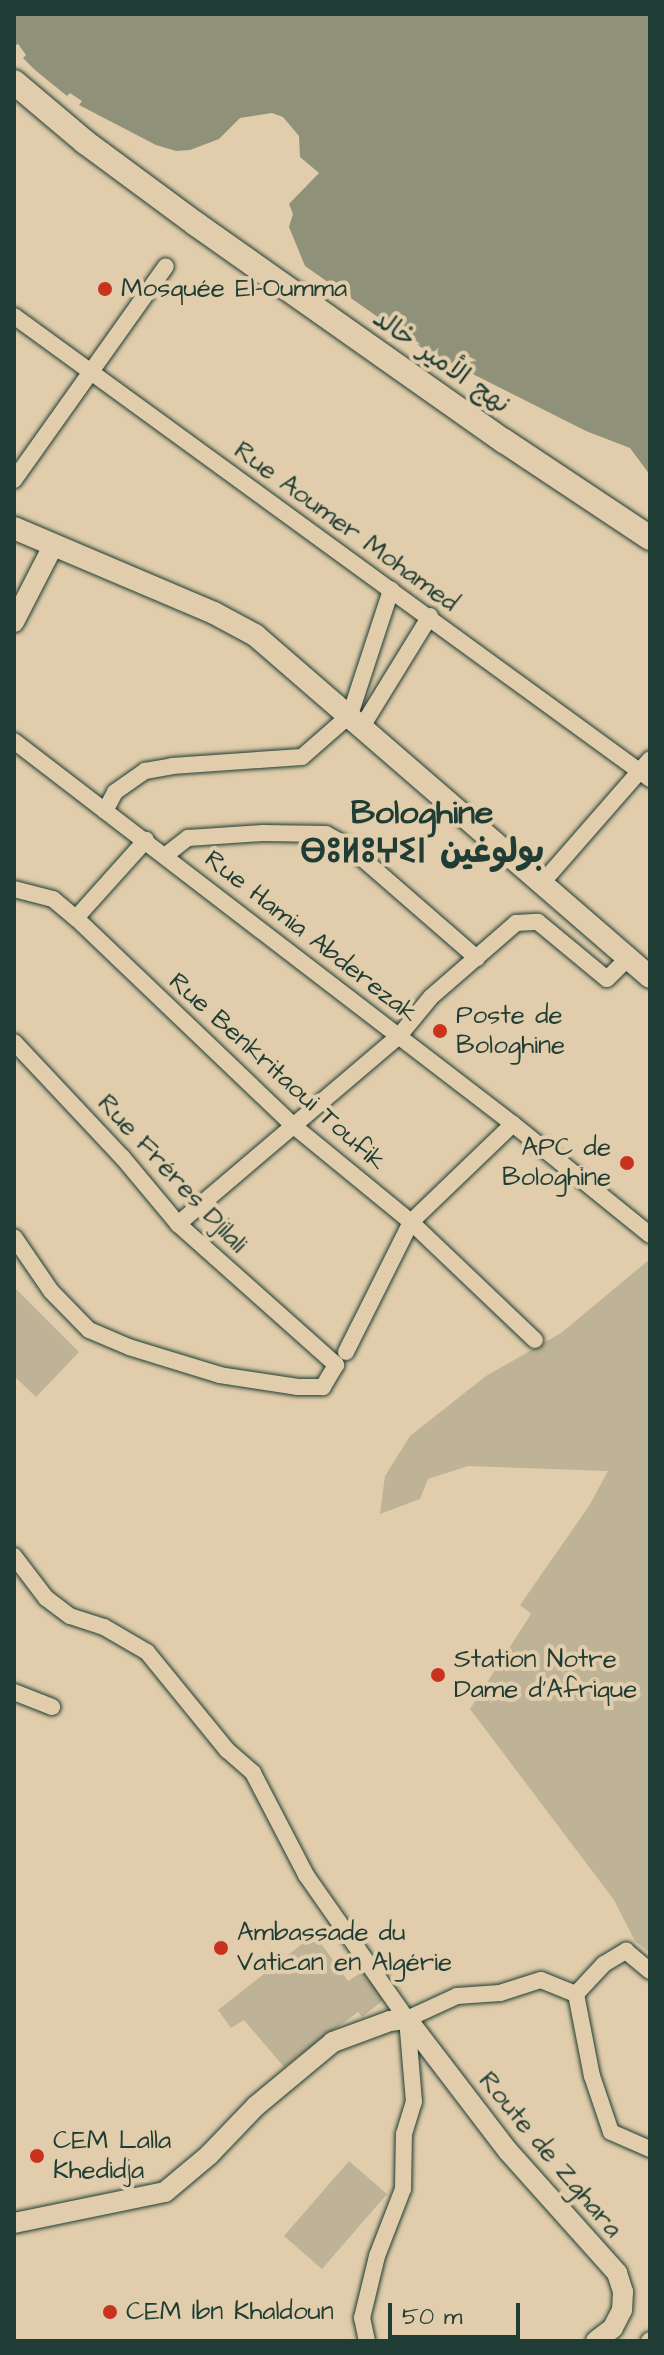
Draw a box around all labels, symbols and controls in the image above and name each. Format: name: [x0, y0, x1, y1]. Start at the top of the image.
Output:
place label: Mosquée El-Oumma: [121, 273, 347, 305]
marker: Mosquée El-Oumma: [96, 280, 114, 298]
street label: نهج الأمير خالد: [366, 303, 516, 421]
street label: Rue Aoumer Mohamed: [228, 435, 464, 619]
district label: Bologhine ⴱⵓⵍⵓⵖⵉⵏ بولوغين: [300, 793, 544, 872]
street label: Rue Hamia Abderezak: [198, 844, 424, 1030]
street label: Rue Benkritaoui Toufik: [162, 966, 392, 1178]
place label: Poste de Bologhine: [456, 1000, 565, 1062]
marker: Poste de Bologhine: [431, 1022, 449, 1040]
street label: Rue Fréres Djilali: [91, 1088, 253, 1260]
place label: APC de Bologhine: [502, 1132, 611, 1194]
marker: APC de Bologhine: [618, 1154, 636, 1172]
place label: Station Notre Dame d'Afrique: [454, 1644, 637, 1706]
marker: Station Notre Dame d'Afrique: [429, 1666, 447, 1684]
place label: Ambassade du Vatican en Algérie: [237, 1917, 452, 1978]
marker: Ambassade du Vatican en Algérie: [212, 1939, 230, 1957]
street label: Route de Zghara: [472, 2066, 628, 2244]
place label: CEM Lalla Khedidja: [53, 2125, 171, 2186]
marker: CEM Lalla Khedidja: [28, 2147, 46, 2165]
scale bar: [392, 2287, 524, 2337]
place label: CEM Ibn Khaldoun: [126, 2296, 334, 2328]
text: 50 m: [402, 2300, 462, 2334]
marker: CEM Ibn Khaldoun: [101, 2303, 119, 2321]

